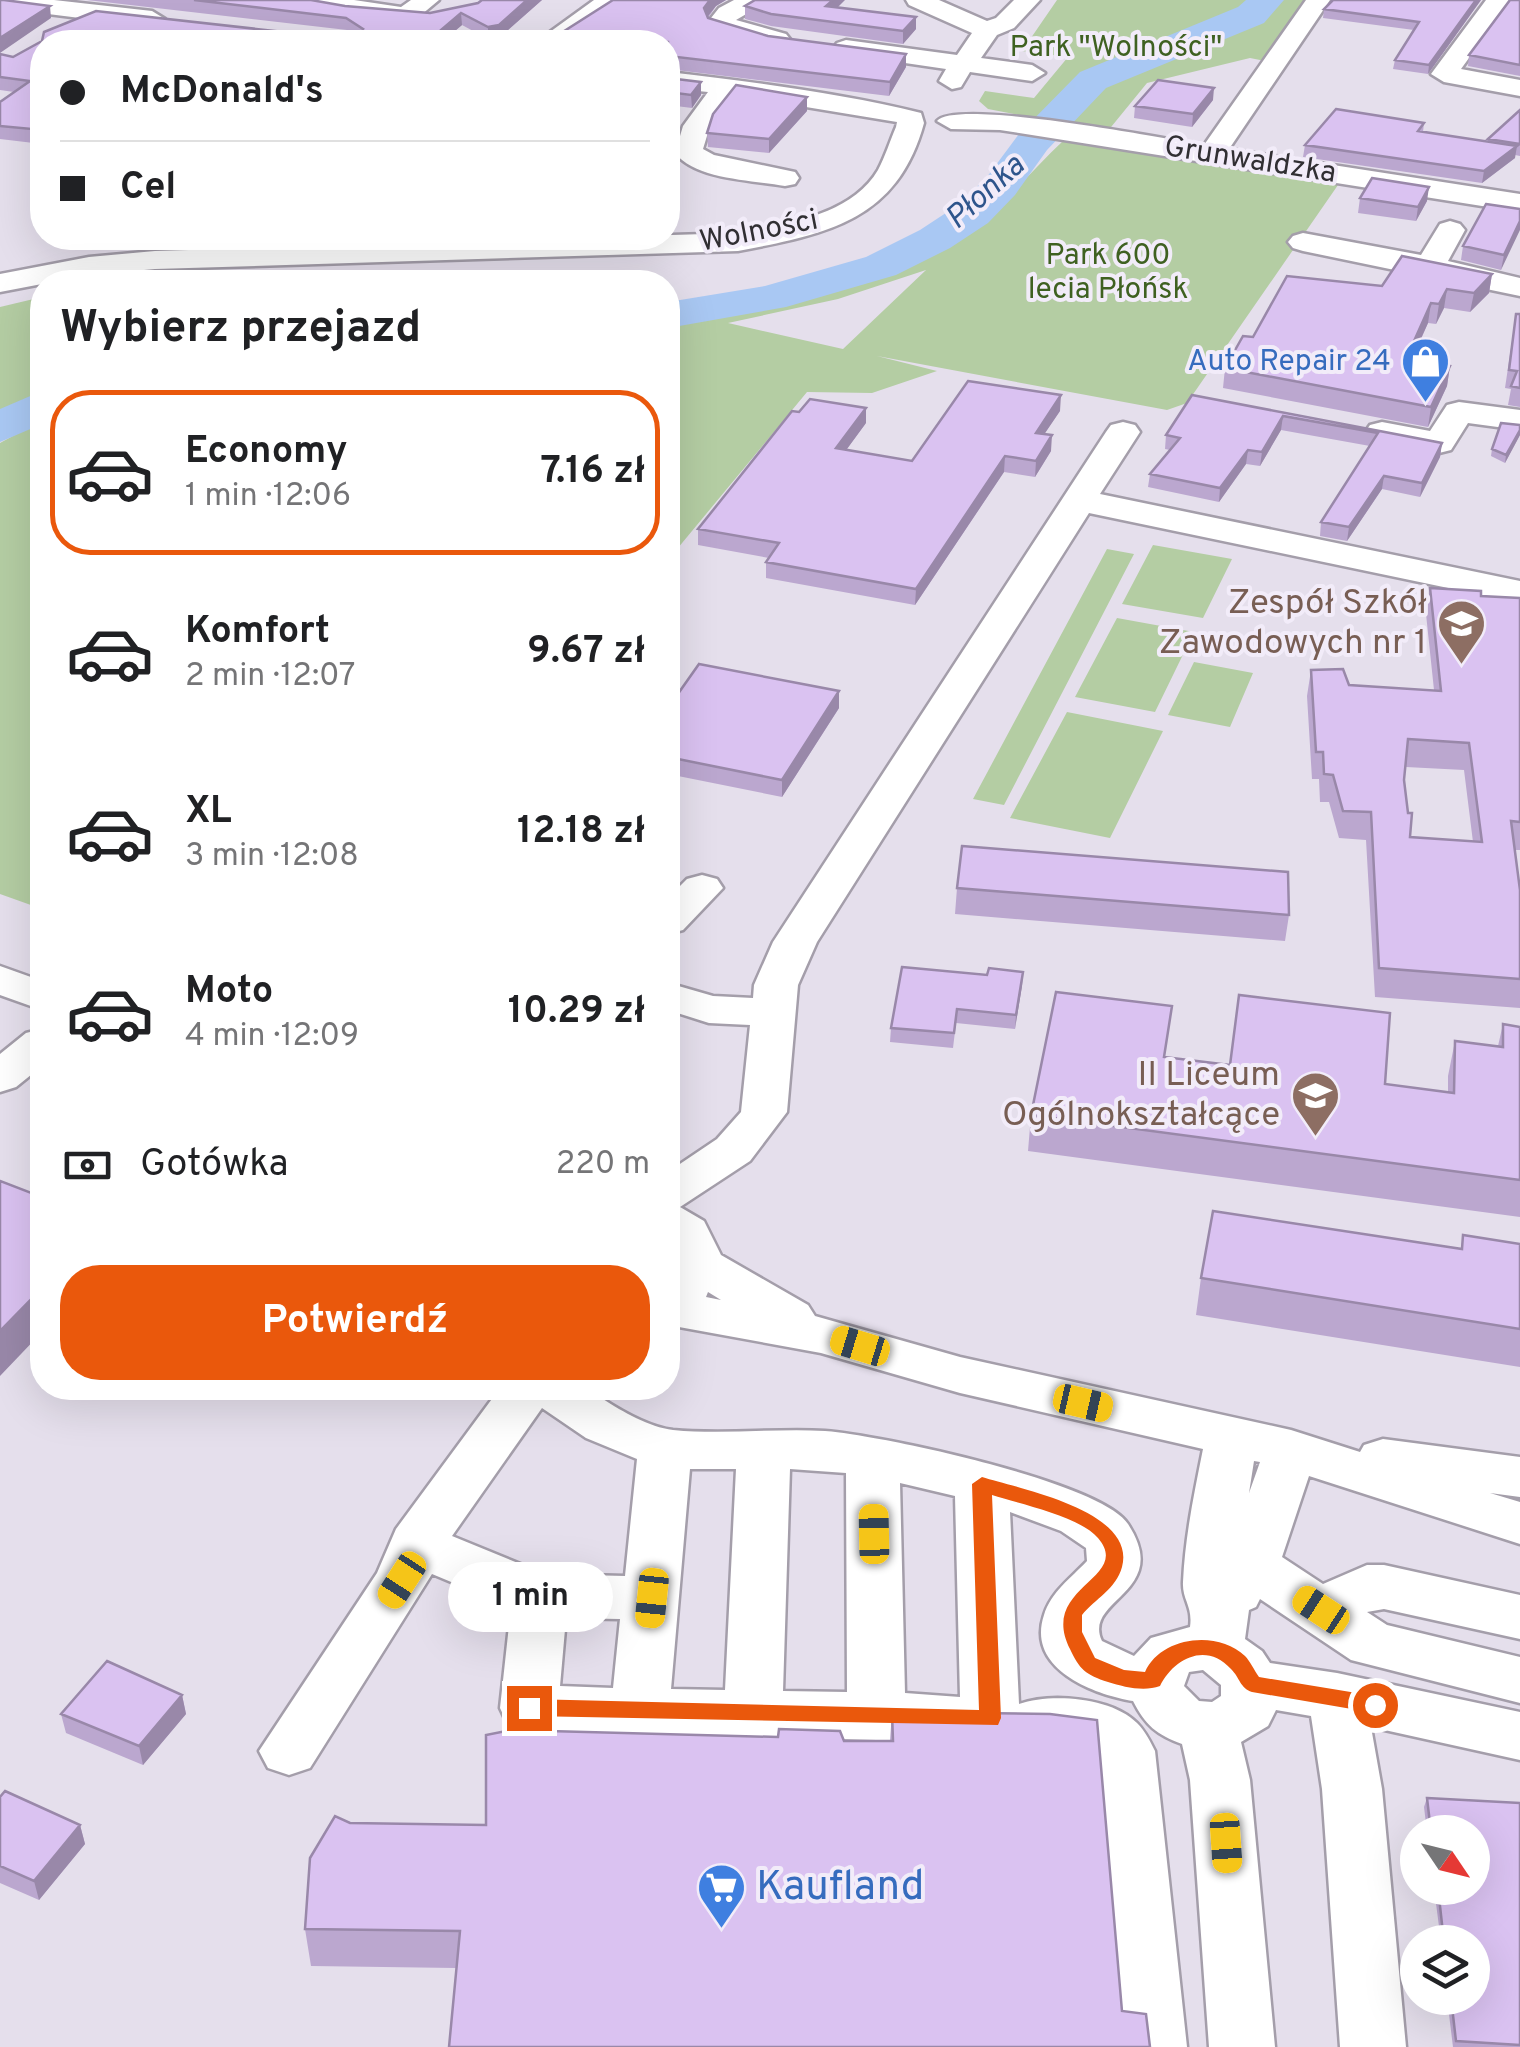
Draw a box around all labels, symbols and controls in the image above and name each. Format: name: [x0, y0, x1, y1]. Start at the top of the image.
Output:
park label: Park "Wolności": [1010, 30, 1222, 67]
text: McDonald's: [120, 68, 324, 117]
street label: Grunwaldzka: [1161, 129, 1339, 193]
water label: Płonka: [938, 147, 1034, 239]
text: Cel: [120, 164, 176, 213]
street label: Wolności: [697, 202, 821, 262]
park label: Park 600 lecia Płońsk: [1028, 238, 1188, 309]
text: Wybierz przejazd: [60, 301, 421, 358]
shop icon: Auto Repair 24: [1400, 336, 1452, 404]
place label: Auto Repair 24: [1187, 344, 1391, 381]
icon: car: [65, 428, 155, 518]
text: Economy: [185, 428, 347, 477]
text: 7.16 zł: [540, 448, 645, 497]
text: 1 min · 12:06: [185, 477, 351, 517]
place label: Zespół Szkół Zawodowych nr 1: [1159, 582, 1427, 666]
school or university icon: Zespół Szkół Zawodowych nr 1: [1436, 598, 1488, 666]
icon: car: [65, 608, 155, 698]
text: Komfort: [185, 608, 330, 657]
text: 9.67 zł: [527, 628, 645, 677]
text: 2 min · 12:07: [185, 657, 355, 697]
icon: car: [65, 788, 155, 878]
text: XL: [185, 788, 232, 837]
text: 12.18 zł: [517, 808, 645, 857]
text: 3 min · 12:08: [185, 837, 359, 877]
icon: car: [65, 968, 155, 1058]
text: Moto: [185, 968, 273, 1017]
text: 10.29 zł: [508, 988, 645, 1037]
text: 4 min · 12:09: [185, 1017, 359, 1057]
place label: II Liceum Ogólnokształcące: [1002, 1054, 1280, 1138]
school or university icon: II Liceum Ogólnokształcące: [1289, 1070, 1341, 1138]
icon: cash: [60, 1138, 115, 1193]
text: Gotówka: [140, 1141, 289, 1190]
text: 220 m: [556, 1145, 650, 1185]
button: Potwierdź: [60, 1265, 650, 1380]
car: [827, 1323, 893, 1369]
car: [1050, 1382, 1116, 1424]
car: [858, 1504, 890, 1564]
car: [373, 1547, 431, 1613]
callout: 1 min: [446, 1563, 612, 1633]
car: [634, 1567, 670, 1629]
text: 1 min: [492, 1577, 569, 1617]
car: [1288, 1581, 1354, 1639]
route start: [1353, 1683, 1398, 1728]
route end: [507, 1686, 552, 1731]
car: [1209, 1812, 1243, 1874]
north arrow: [1400, 1815, 1490, 1905]
map controls: [1400, 1815, 1490, 2015]
supermarket icon: Kaufland: [695, 1862, 747, 1930]
place label: Kaufland: [756, 1862, 924, 1915]
button: layers: [1400, 1925, 1490, 2015]

